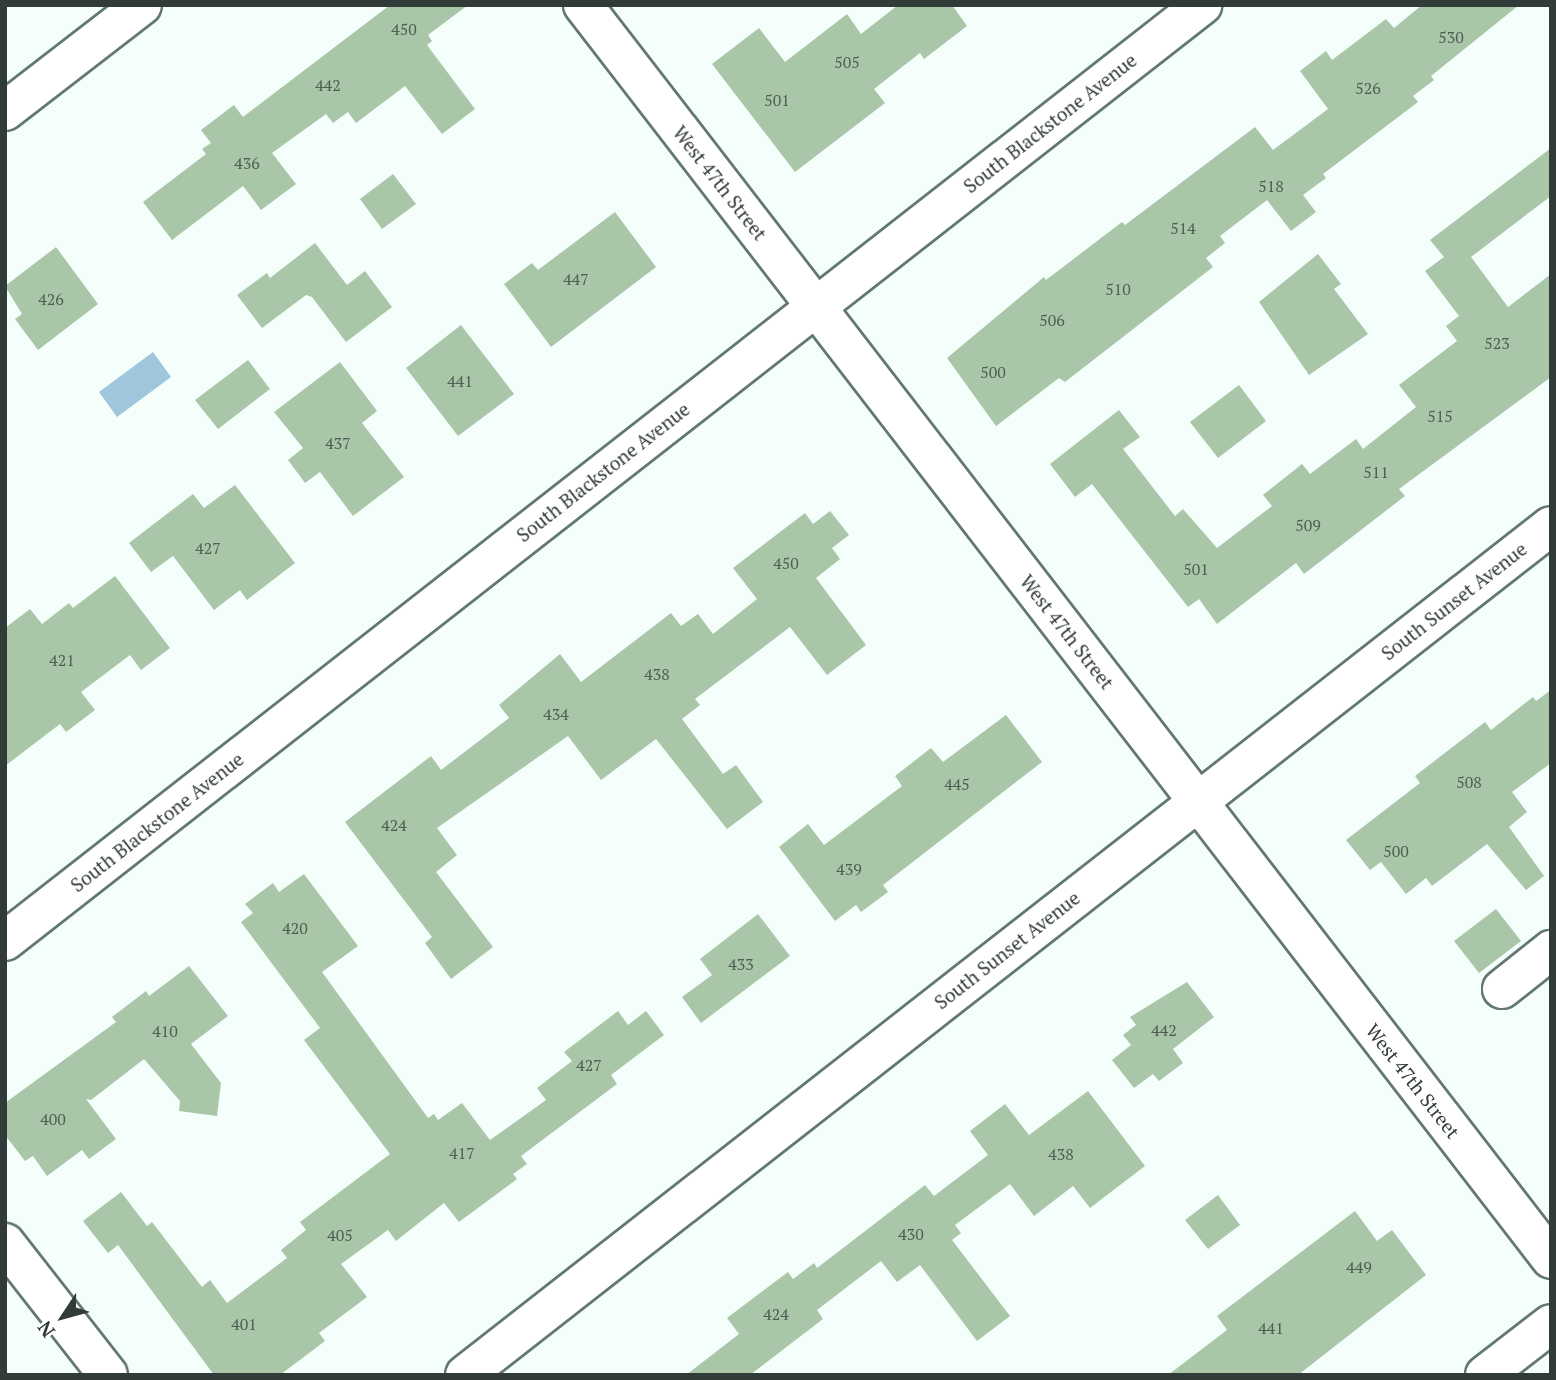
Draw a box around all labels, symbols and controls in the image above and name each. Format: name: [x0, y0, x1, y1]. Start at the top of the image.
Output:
house number: 450: [391, 19, 417, 39]
house number: 530: [1438, 27, 1464, 47]
street label: South Blackstone Avenue: [959, 48, 1141, 198]
house number: 505: [834, 52, 860, 72]
house number: 442: [315, 75, 341, 95]
house number: 526: [1355, 78, 1381, 98]
house number: 501: [764, 90, 790, 110]
street label: West 47th Street: [668, 121, 772, 245]
house number: 436: [234, 153, 260, 173]
house number: 518: [1258, 176, 1284, 196]
house number: 514: [1170, 218, 1196, 238]
house number: 447: [563, 269, 589, 289]
house number: 510: [1105, 279, 1131, 299]
house number: 426: [38, 289, 64, 309]
house number: 506: [1039, 310, 1065, 330]
house number: 523: [1484, 333, 1510, 353]
house number: 500: [980, 362, 1006, 382]
house number: 441: [447, 371, 473, 391]
street label: South Blackstone Avenue: [512, 397, 694, 547]
house number: 515: [1427, 406, 1453, 426]
house number: 437: [325, 433, 351, 453]
house number: 511: [1363, 462, 1389, 482]
house number: 509: [1295, 515, 1321, 535]
street label: South Sunset Avenue: [1377, 537, 1531, 665]
house number: 427: [195, 538, 221, 558]
house number: 450: [773, 553, 799, 573]
house number: 501: [1183, 559, 1209, 579]
street label: West 47th Street: [1015, 570, 1119, 694]
house number: 421: [49, 650, 75, 670]
house number: 438: [644, 664, 670, 684]
house number: 434: [543, 704, 569, 724]
street label: South Blackstone Avenue: [66, 747, 248, 897]
house number: 508: [1456, 772, 1482, 792]
house number: 445: [944, 774, 970, 794]
house number: 424: [381, 815, 407, 835]
house number: 500: [1383, 841, 1409, 861]
house number: 439: [836, 859, 862, 879]
street label: South Sunset Avenue: [930, 886, 1084, 1014]
house number: 420: [282, 918, 308, 938]
house number: 433: [728, 954, 754, 974]
street label: West 47th Street: [1361, 1019, 1465, 1143]
house number: 442: [1151, 1020, 1177, 1040]
house number: 410: [152, 1021, 178, 1041]
house number: 427: [576, 1055, 602, 1075]
house number: 400: [40, 1109, 66, 1129]
house number: 417: [449, 1143, 475, 1163]
house number: 438: [1048, 1144, 1074, 1164]
house number: 430: [898, 1224, 924, 1244]
house number: 405: [327, 1225, 353, 1245]
house number: 449: [1346, 1257, 1372, 1277]
north arrow: [28, 1282, 98, 1352]
house number: 424: [763, 1304, 789, 1324]
house number: 401: [231, 1314, 257, 1334]
text: N: [31, 1316, 60, 1343]
house number: 441: [1258, 1318, 1284, 1338]

